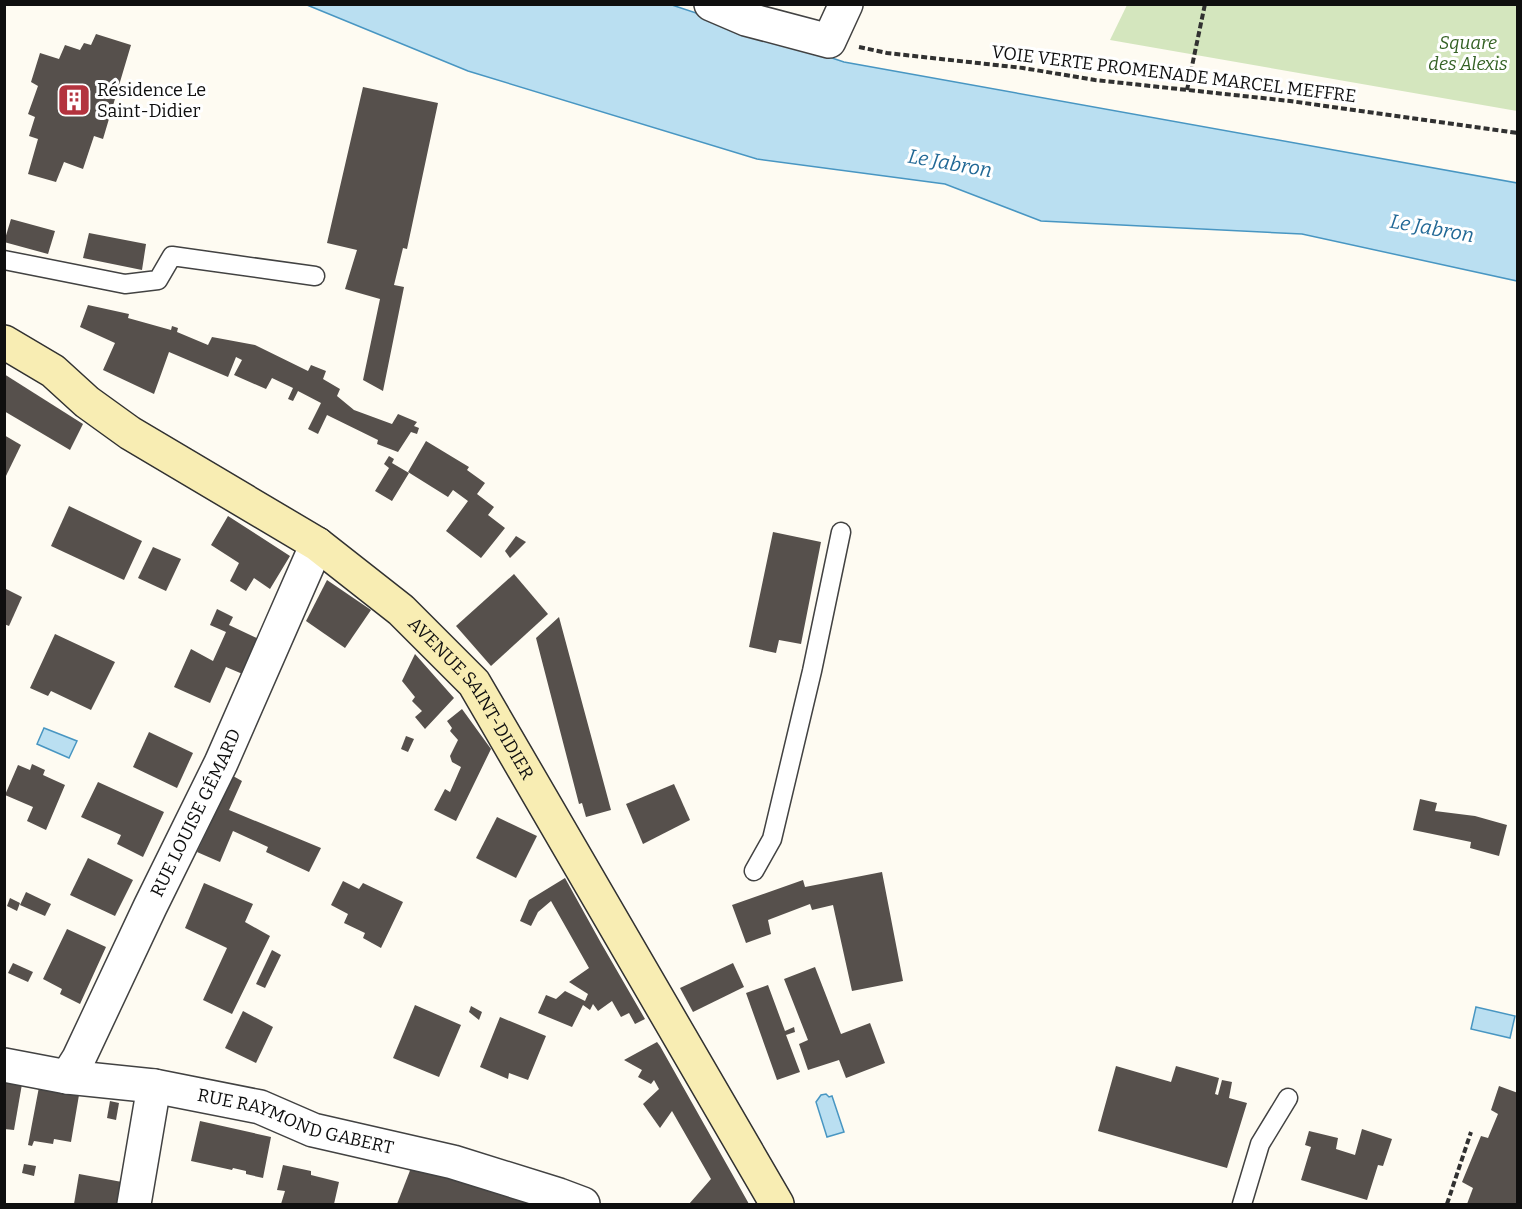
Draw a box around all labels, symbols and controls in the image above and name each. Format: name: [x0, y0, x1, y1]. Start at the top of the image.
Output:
park label: Square des Alexis: [1428, 32, 1508, 75]
street label: VOIE VERTE PROMENADE MARCEL MEFFRE: [991, 41, 1357, 107]
place label: Résidence Le Saint-Didier: [97, 79, 206, 122]
building icon: Résidence Le Saint-Didier: [56, 82, 92, 118]
water label: Le Jabron: [906, 144, 994, 182]
water label: Le Jabron: [1388, 209, 1476, 247]
street label: AVENUE SAINT-DIDIER: [403, 612, 539, 784]
street label: RUE LOUISE GÉMARD: [146, 725, 246, 901]
street label: RUE RAYMOND GABERT: [196, 1084, 396, 1159]

